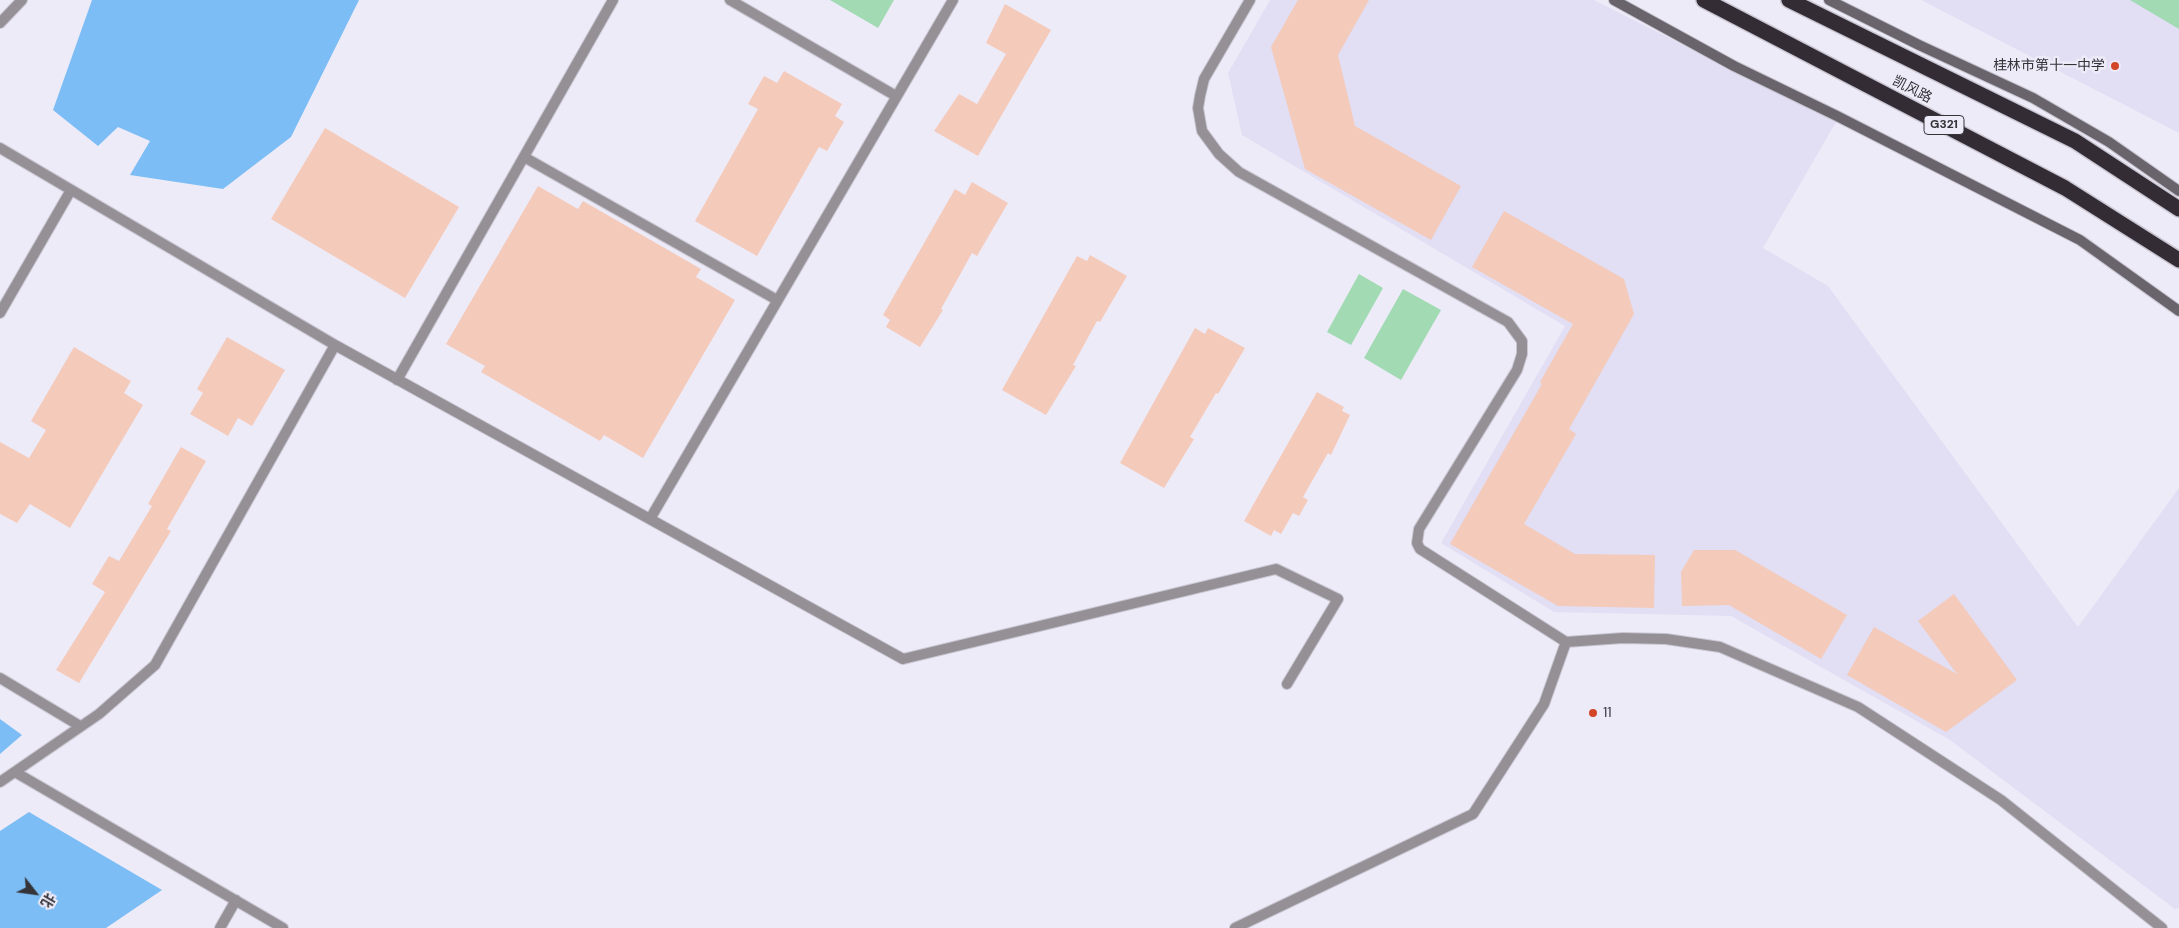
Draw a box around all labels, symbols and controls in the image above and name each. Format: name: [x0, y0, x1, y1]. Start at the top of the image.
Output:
place label: 桂林市第十一中学: [1993, 58, 2105, 74]
marker: 桂林市第十一中学: [2109, 60, 2121, 72]
street label: 凯风路: [1889, 73, 1935, 107]
road number: G321: [1924, 116, 1964, 134]
place label: 11: [1603, 705, 1612, 721]
marker: 11: [1587, 707, 1599, 719]
north arrow: [10, 868, 60, 918]
text: 北: [37, 890, 59, 911]

